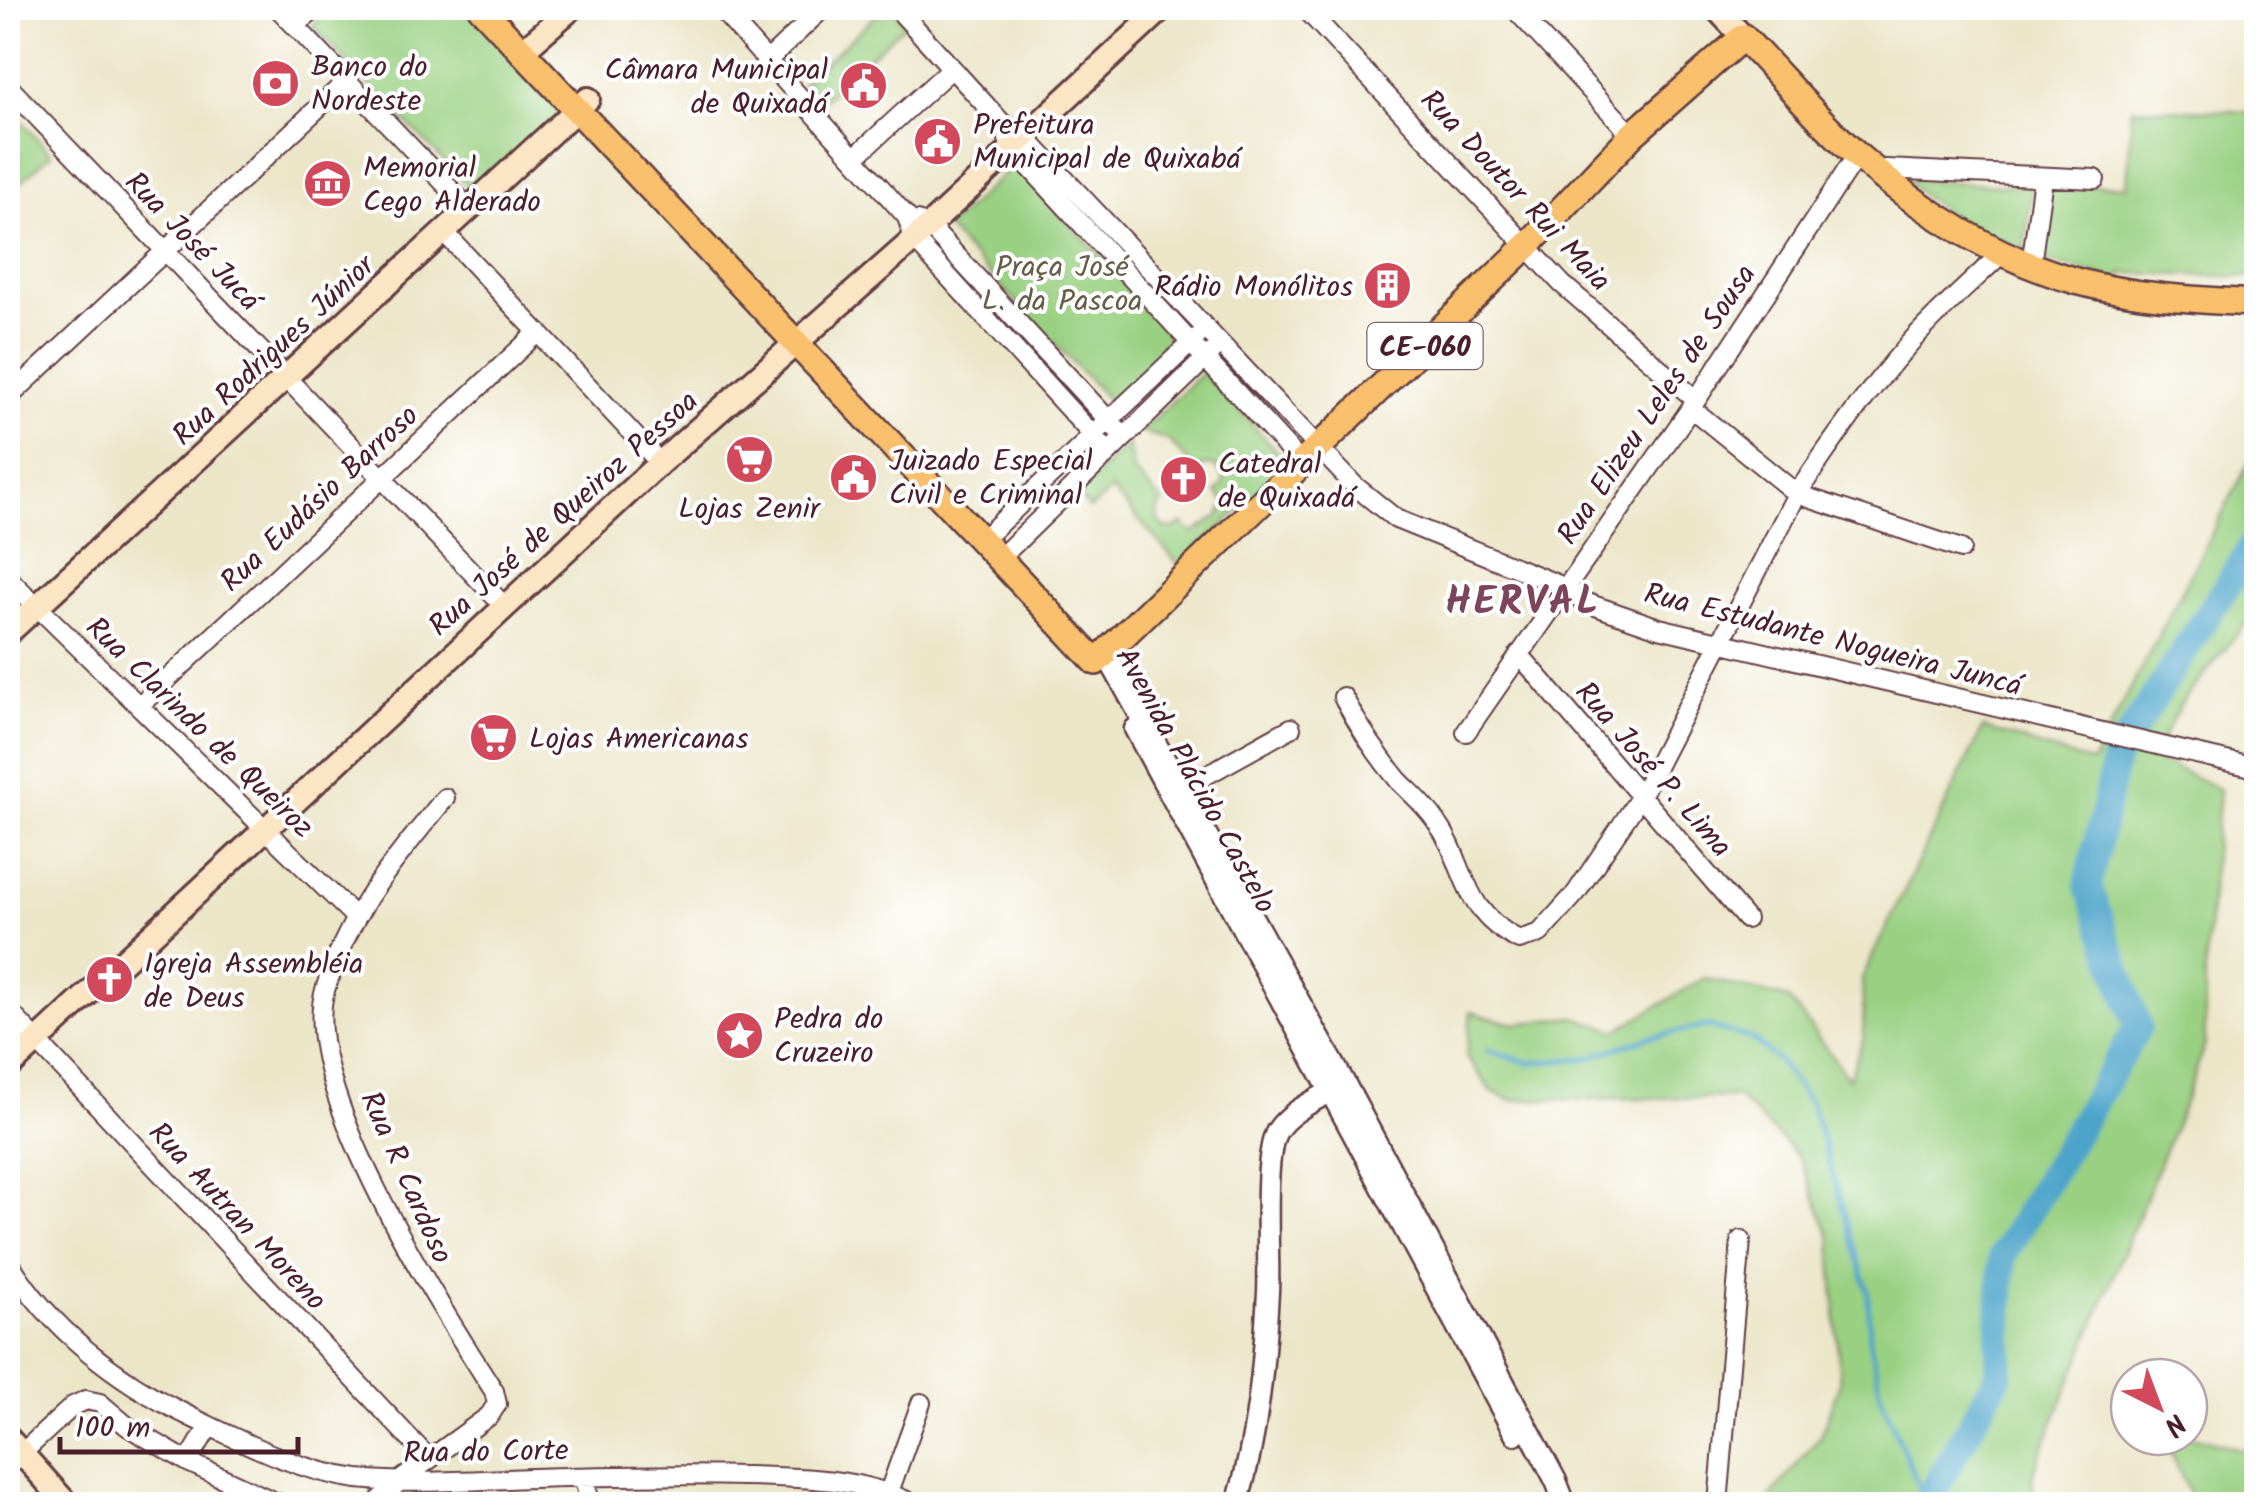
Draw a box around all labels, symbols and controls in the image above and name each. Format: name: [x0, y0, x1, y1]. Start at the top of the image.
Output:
place label: Banco do Nordeste: [311, 44, 428, 126]
place label: Câmara Municipal de Quixadá: [604, 47, 831, 129]
bank icon: Banco do Nordeste: [250, 57, 302, 109]
public building icon: Câmara Municipal de Quixadá: [837, 60, 889, 112]
street label: Rua Doutor Rui Maia: [1407, 79, 1622, 304]
place label: Prefeitura Municipal de Quixabá: [973, 102, 1243, 184]
public building icon: Prefeitura Municipal de Quixabá: [912, 115, 964, 167]
place label: Memorial Cego Alderado: [363, 145, 541, 227]
museum icon: Memorial Cego Alderado: [302, 158, 354, 210]
street label: Rua José Jucá: [112, 161, 273, 326]
street label: Rua Rodrigues Júnior: [162, 243, 389, 459]
park label: Praça José L. da Pascoa: [982, 244, 1142, 326]
street label: Rua Elizeu Leles de Sousa: [1545, 255, 1770, 555]
building icon: Rádio Monólitos: [1362, 260, 1414, 312]
place label: Rádio Monólitos: [1154, 264, 1353, 312]
road number: CE-060: [1368, 323, 1482, 369]
street label: Rua José de Queiroz Pessoa: [418, 379, 711, 649]
street label: Rua Eudásio Barroso: [210, 394, 431, 605]
supermarket icon: Lojas Zenir: [723, 433, 775, 485]
place label: Juizado Especial Civil e Criminal: [889, 438, 1093, 520]
place label: Catedral de Quixadá: [1218, 441, 1358, 523]
public building icon: Juizado Especial Civil e Criminal: [828, 451, 880, 503]
church icon: Catedral de Quixadá: [1157, 454, 1209, 506]
place label: Lojas Zenir: [678, 486, 822, 534]
district label: HERVAL: [1445, 571, 1601, 635]
street label: Rua Estudante Nogueira Juncá: [1639, 571, 2029, 712]
street label: Rua Clarindo de Queiroz: [73, 606, 324, 851]
street label: Avenida Plácido Castelo: [1101, 639, 1288, 923]
street label: Rua José P. Lima: [1562, 671, 1743, 869]
supermarket icon: Lojas Americanas: [468, 712, 520, 764]
place label: Lojas Americanas: [529, 716, 749, 764]
place label: Igreja Assembléia de Deus: [144, 941, 363, 1023]
church icon: Igreja Assembléia de Deus: [83, 954, 135, 1006]
place label: Pedra do Cruzeiro: [774, 996, 883, 1078]
place icon: Pedra do Cruzeiro: [713, 1009, 765, 1061]
street label: Rua R Cardoso: [346, 1084, 465, 1272]
street label: Rua Autran Moreno: [136, 1112, 338, 1323]
north arrow: [2109, 1357, 2209, 1457]
scale bar: [60, 1392, 298, 1454]
text: N: [2152, 1401, 2196, 1447]
text: 100 m: [75, 1405, 150, 1453]
street label: Rua do Corte: [403, 1428, 569, 1478]

